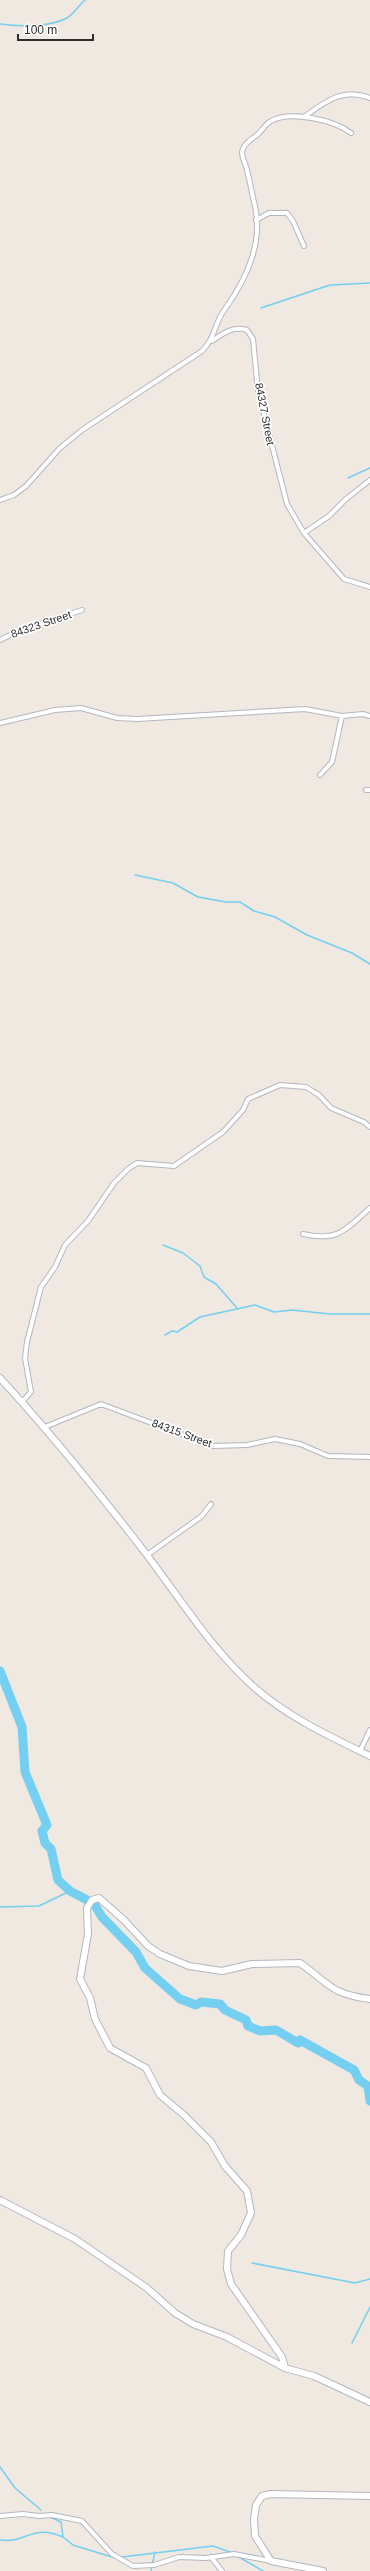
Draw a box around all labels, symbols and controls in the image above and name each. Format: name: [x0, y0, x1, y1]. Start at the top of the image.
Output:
scale bar: [18, 16, 93, 42]
text: 100 m: [24, 23, 57, 37]
street label: 84327 Street: [253, 382, 277, 446]
street label: 84323 Street: [9, 608, 73, 640]
street label: 84315 Street: [150, 1417, 214, 1449]

